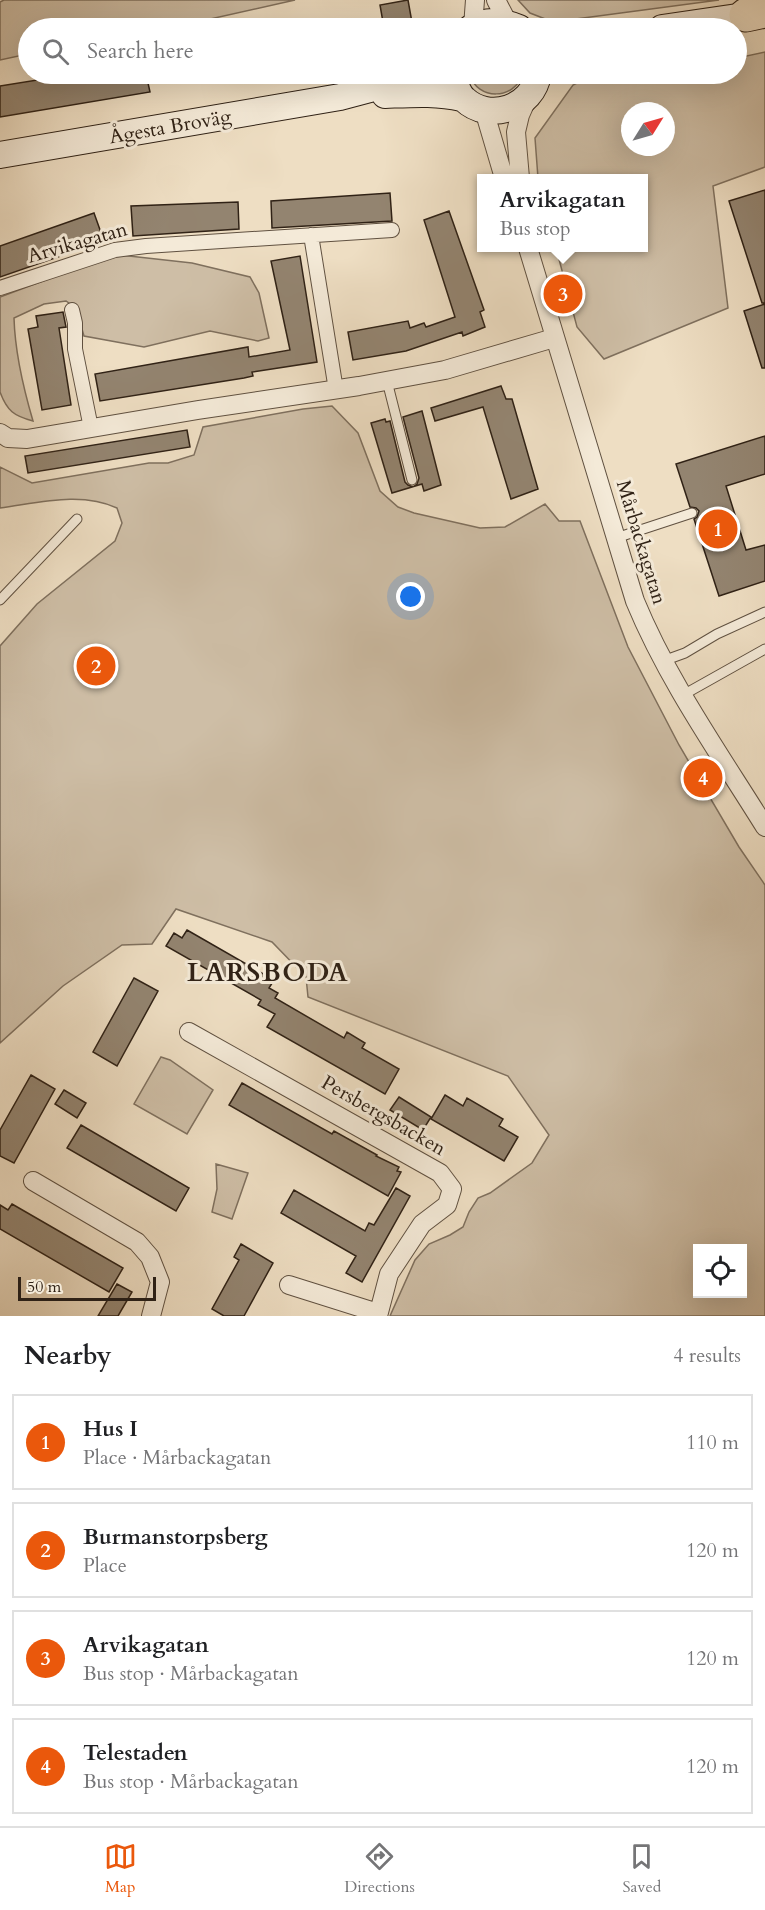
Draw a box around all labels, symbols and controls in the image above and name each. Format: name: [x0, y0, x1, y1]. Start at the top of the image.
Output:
search box: [18, 18, 747, 84]
icon: search: [39, 35, 72, 68]
text: Search here: [87, 36, 194, 66]
street label: Ågesta Broväg: [107, 102, 234, 151]
north arrow: [621, 102, 675, 156]
popup: [477, 174, 648, 252]
text: Arvikagatan: [500, 185, 625, 215]
street label: Arvikagatan: [24, 215, 131, 270]
text: Bus stop: [500, 215, 571, 242]
pin: 3: [544, 272, 582, 316]
street label: Mårbackagatan: [610, 477, 673, 608]
pin: 1: [698, 506, 738, 552]
your location: [396, 582, 425, 611]
pin: 2: [76, 644, 116, 688]
pin: 4: [684, 756, 722, 800]
district label: LARSBODA: [187, 955, 349, 990]
street label: Persbergsbacken: [317, 1069, 451, 1162]
map controls: [693, 1244, 747, 1298]
button: locate: [693, 1244, 747, 1298]
scale bar: [18, 1274, 156, 1302]
text: 50 m: [27, 1276, 61, 1298]
text: Nearby: [24, 1338, 112, 1373]
text: 4 results: [673, 1342, 741, 1369]
text: Hus I: [83, 1414, 138, 1444]
text: 1: [40, 1429, 51, 1456]
text: 110 m: [686, 1429, 739, 1456]
text: Place · Mårbackagatan: [83, 1444, 271, 1471]
text: Burmanstorpsberg: [83, 1522, 268, 1552]
text: 2: [40, 1537, 51, 1564]
text: 120 m: [686, 1537, 739, 1564]
text: Place: [83, 1552, 127, 1579]
text: Arvikagatan: [83, 1630, 209, 1660]
text: 3: [40, 1645, 51, 1672]
text: 120 m: [686, 1645, 739, 1672]
text: Bus stop · Mårbackagatan: [83, 1660, 299, 1687]
text: Telestaden: [83, 1738, 188, 1768]
text: 4: [40, 1753, 51, 1780]
text: 120 m: [686, 1753, 739, 1780]
text: Bus stop · Mårbackagatan: [83, 1768, 299, 1795]
tab: Map: [104, 1840, 137, 1898]
tab: Directions: [344, 1840, 415, 1898]
tab: Saved: [622, 1840, 661, 1898]

